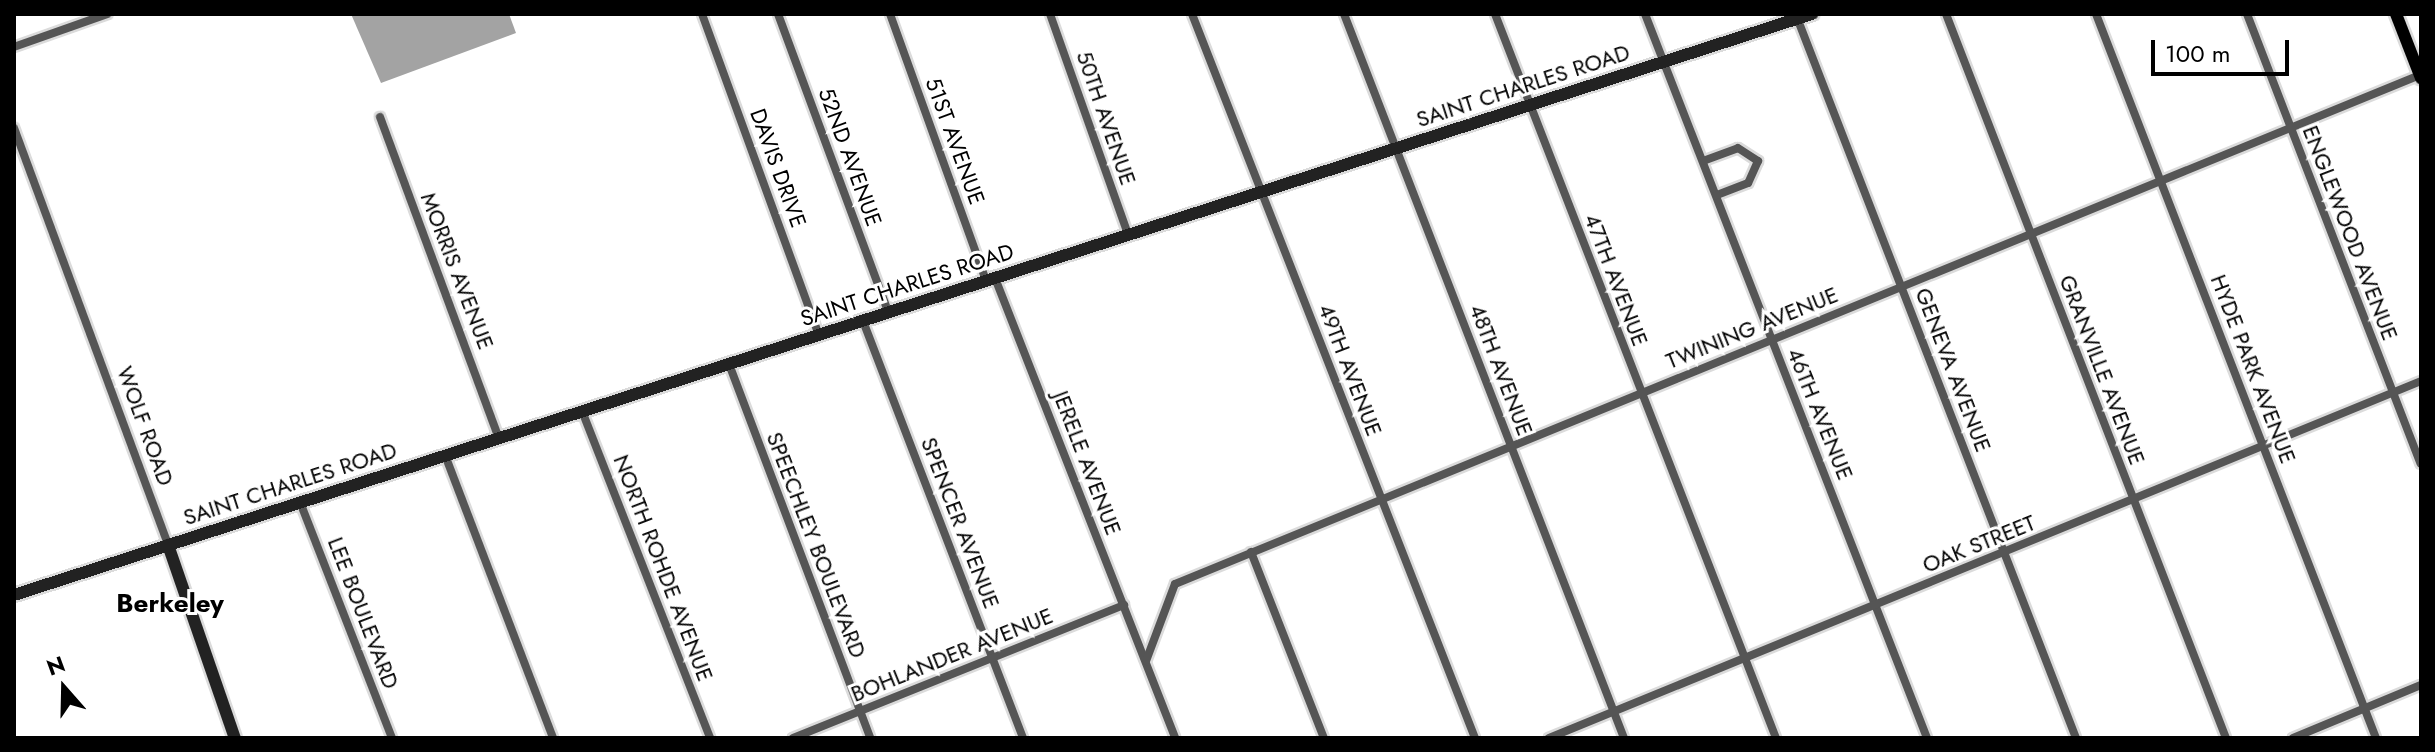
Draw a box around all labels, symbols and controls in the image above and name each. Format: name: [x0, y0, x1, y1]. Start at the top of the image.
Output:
scale bar: [2155, 24, 2293, 74]
text: 100 m: [2165, 36, 2231, 71]
street label: SAINT CHARLES ROAD: [1413, 39, 1633, 133]
street label: 50TH AVENUE: [1071, 48, 1141, 188]
street label: 51ST AVENUE: [920, 74, 990, 208]
street label: 52ND AVENUE: [813, 84, 887, 230]
street label: DAVIS DRIVE: [744, 105, 812, 231]
street label: ENGLEWOOD AVENUE: [2297, 122, 2403, 344]
street label: MORRIS AVENUE: [415, 189, 499, 353]
street label: 47TH AVENUE: [1579, 210, 1653, 350]
street label: SAINT CHARLES ROAD: [797, 238, 1017, 332]
street label: GRANVILLE AVENUE: [2054, 271, 2150, 469]
street label: HYDE PARK AVENUE: [2205, 271, 2301, 467]
street label: TWINING AVENUE: [1662, 281, 1842, 375]
street label: GENEVA AVENUE: [1910, 284, 1996, 456]
street label: 49TH AVENUE: [1313, 300, 1387, 440]
street label: 48TH AVENUE: [1464, 301, 1538, 439]
street label: 46TH AVENUE: [1782, 344, 1858, 484]
street label: WOLF ROAD: [111, 363, 179, 489]
street label: JERELE AVENUE: [1047, 387, 1127, 539]
street label: SPEECHLEY BOULEVARD: [761, 428, 871, 662]
street label: SPENCER AVENUE: [915, 434, 1005, 612]
street label: SAINT CHARLES ROAD: [180, 437, 400, 531]
street label: NORTH ROHDE AVENUE: [608, 451, 718, 685]
street label: OAK STREET: [1919, 509, 2039, 579]
street label: LEE BOULEVARD: [322, 533, 404, 693]
district label: Berkeley: [116, 588, 224, 620]
street label: BOHLANDER AVENUE: [847, 602, 1057, 708]
text: N: [42, 647, 69, 683]
north arrow: [24, 648, 104, 728]

